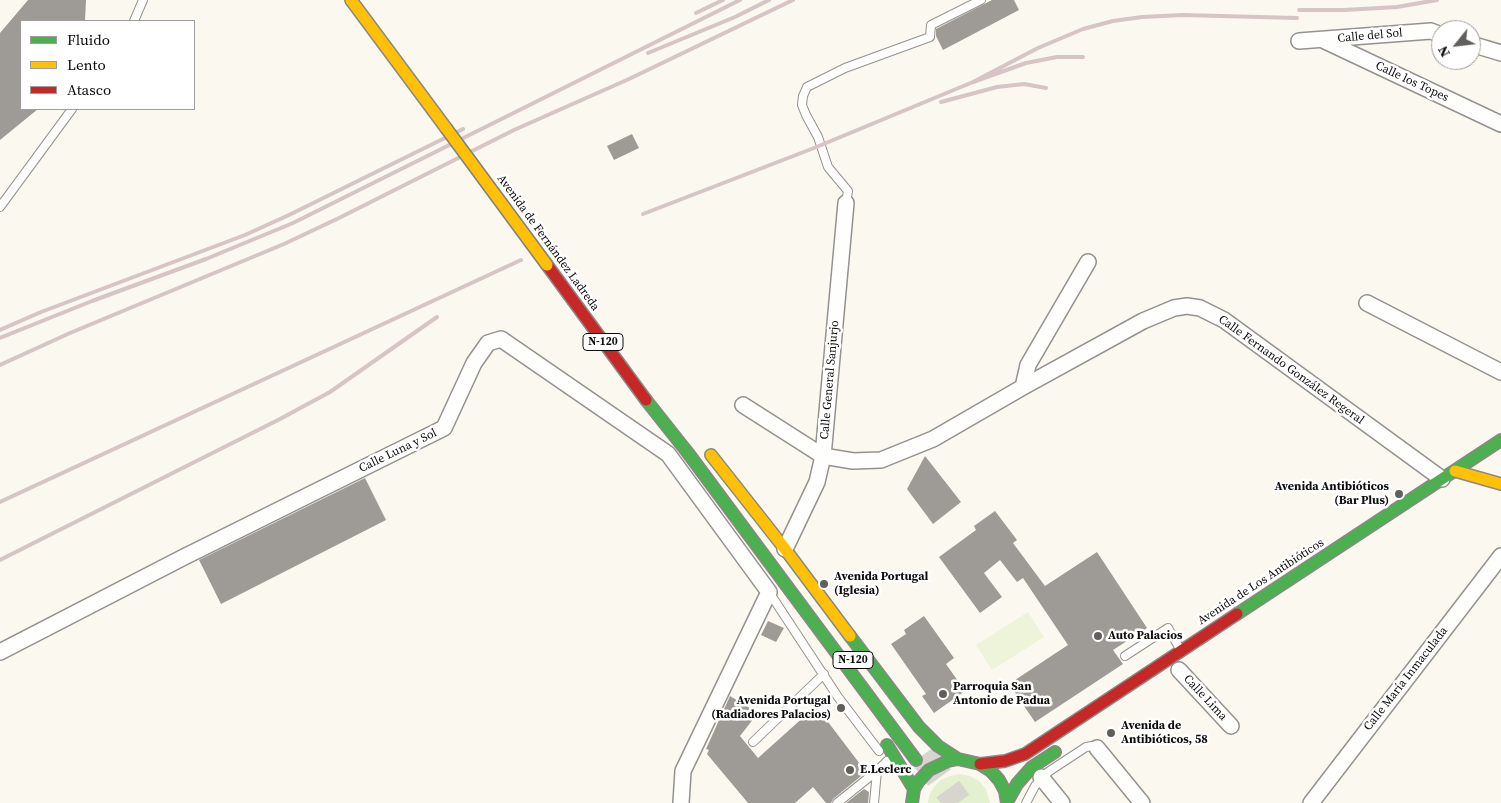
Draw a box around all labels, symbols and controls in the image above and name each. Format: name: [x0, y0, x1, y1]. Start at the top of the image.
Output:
legend: [20, 20, 195, 110]
north arrow: [1431, 20, 1481, 70]
street label: Calle del Sol: [1337, 26, 1403, 46]
text: Fluido: [67, 29, 110, 50]
text: N: [1433, 42, 1455, 61]
text: Lento: [67, 54, 106, 75]
street label: Calle los Topes: [1373, 59, 1451, 105]
text: Atasco: [67, 79, 111, 100]
street label: Avenida de Fernández Ladreda: [494, 172, 602, 314]
street label: Calle Fernando González Regeral: [1215, 312, 1367, 428]
street label: Calle General Sanjurjo: [818, 320, 842, 440]
road number: N-120: [583, 334, 623, 351]
street label: Calle Luna y Sol: [357, 426, 439, 476]
place label: Avenida Antibióticos (Bar Plus): [1274, 480, 1389, 508]
marker: Avenida Antibióticos (Bar Plus): [1393, 488, 1405, 500]
street label: Avenida de Los Antibióticos: [1195, 536, 1327, 628]
place label: Avenida Portugal (Iglesia): [834, 570, 928, 598]
marker: Avenida Portugal (Iglesia): [818, 578, 830, 590]
street label: Calle María Inmaculada: [1361, 624, 1451, 734]
place label: Auto Palacios: [1108, 629, 1182, 643]
marker: Auto Palacios: [1092, 630, 1104, 642]
road number: N-120: [833, 652, 873, 668]
street label: Calle Lima: [1180, 672, 1230, 724]
place label: Parroquia San Antonio de Padua: [953, 680, 1050, 708]
marker: Parroquia San Antonio de Padua: [937, 688, 949, 700]
place label: Avenida Portugal (Radiadores Palacios): [711, 694, 831, 722]
marker: Avenida Portugal (Radiadores Palacios): [835, 702, 847, 714]
place label: Avenida de Antibióticos, 58: [1121, 719, 1208, 747]
marker: Avenida de Antibióticos, 58: [1105, 727, 1117, 739]
place label: E.Leclerc: [860, 763, 911, 777]
marker: E.Leclerc: [844, 764, 856, 776]

